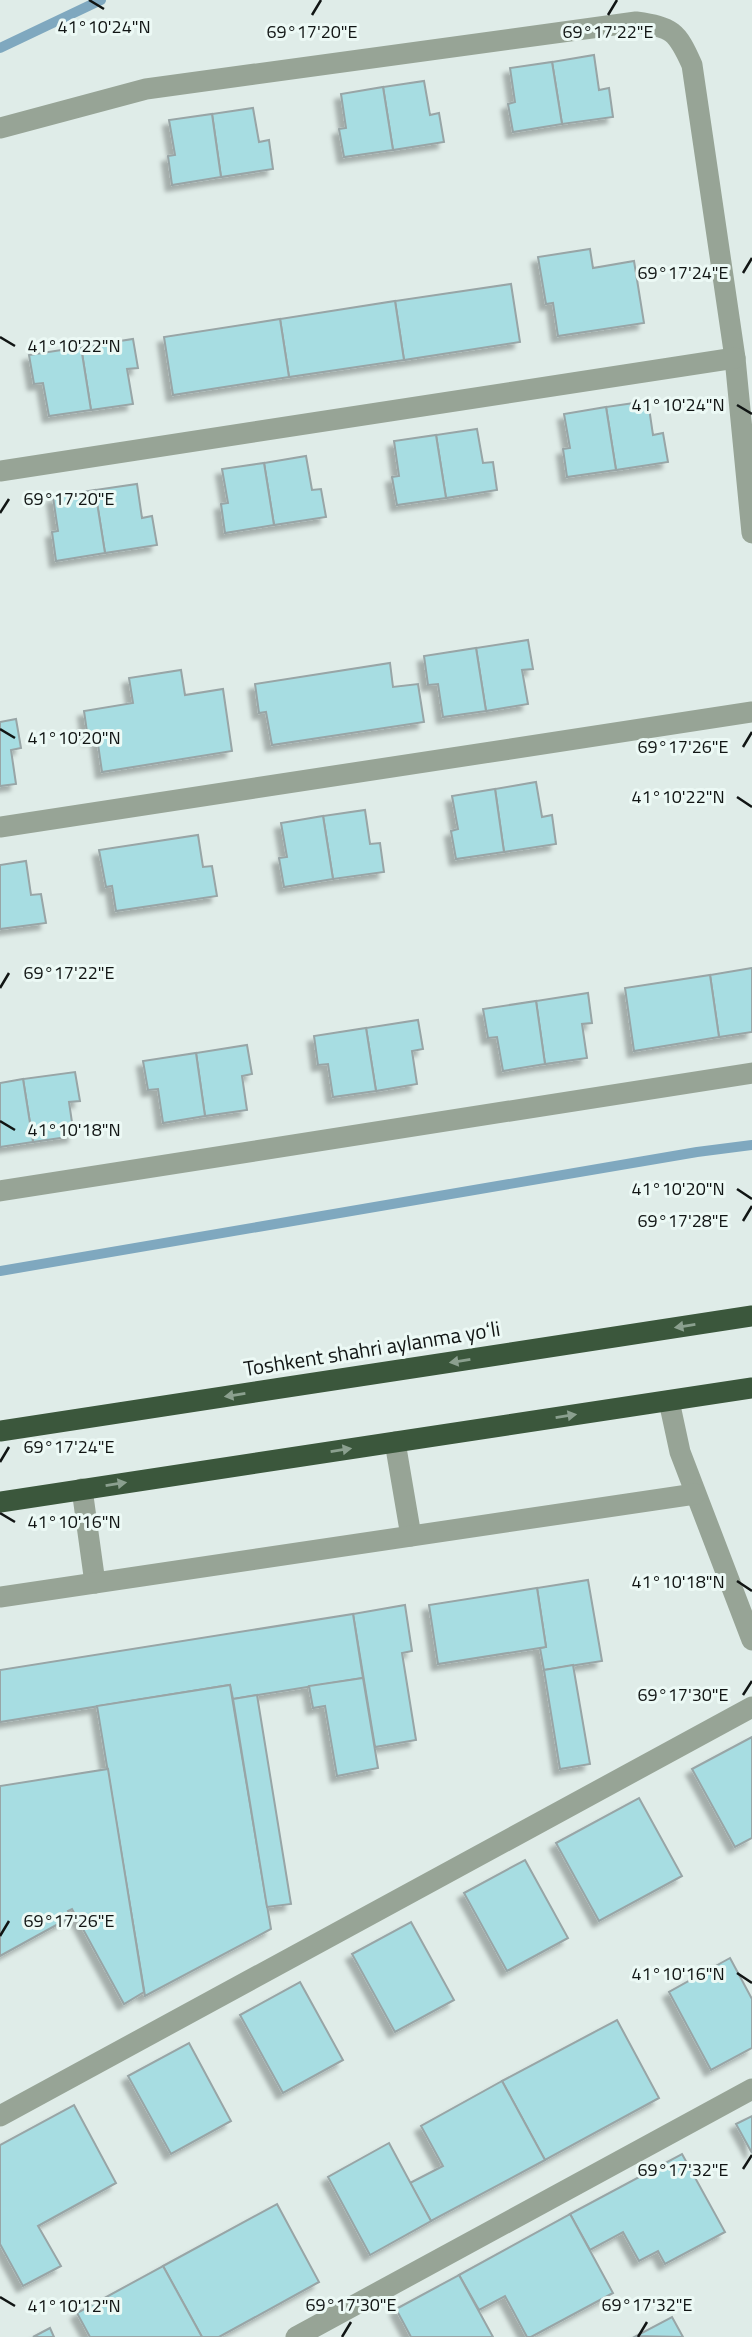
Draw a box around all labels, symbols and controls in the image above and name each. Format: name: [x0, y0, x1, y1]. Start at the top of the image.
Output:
text: 41°10'24"N: [57, 13, 151, 40]
text: 69°17'20"E: [267, 18, 358, 45]
text: 69°17'22"E: [563, 18, 654, 45]
text: 69°17'24"E: [638, 259, 729, 286]
text: 41°10'22"N: [27, 332, 121, 359]
text: 41°10'24"N: [631, 391, 725, 418]
text: 69°17'20"E: [24, 485, 115, 512]
text: 41°10'20"N: [27, 724, 121, 751]
text: 69°17'26"E: [638, 733, 729, 760]
text: 41°10'22"N: [631, 783, 725, 810]
text: 69°17'22"E: [24, 959, 115, 986]
text: 41°10'18"N: [27, 1116, 121, 1143]
text: 41°10'20"N: [631, 1175, 725, 1202]
text: 69°17'28"E: [638, 1207, 729, 1234]
street label: Toshkent shahri aylanma yoʻli: [241, 1312, 502, 1384]
one-way arrow: [673, 1321, 695, 1332]
one-way arrow: [449, 1355, 471, 1366]
one-way arrow: [224, 1390, 246, 1401]
one-way arrow: [555, 1411, 577, 1422]
text: 69°17'24"E: [24, 1433, 115, 1460]
one-way arrow: [330, 1445, 352, 1456]
one-way arrow: [105, 1478, 127, 1489]
text: 41°10'16"N: [27, 1508, 121, 1535]
text: 41°10'18"N: [631, 1568, 725, 1595]
text: 69°17'30"E: [638, 1681, 729, 1708]
text: 69°17'26"E: [24, 1907, 115, 1934]
text: 41°10'16"N: [631, 1960, 725, 1987]
text: 69°17'32"E: [638, 2156, 729, 2183]
text: 69°17'30"E: [306, 2291, 397, 2318]
text: 69°17'32"E: [602, 2291, 693, 2318]
text: 41°10'12"N: [27, 2292, 121, 2319]

